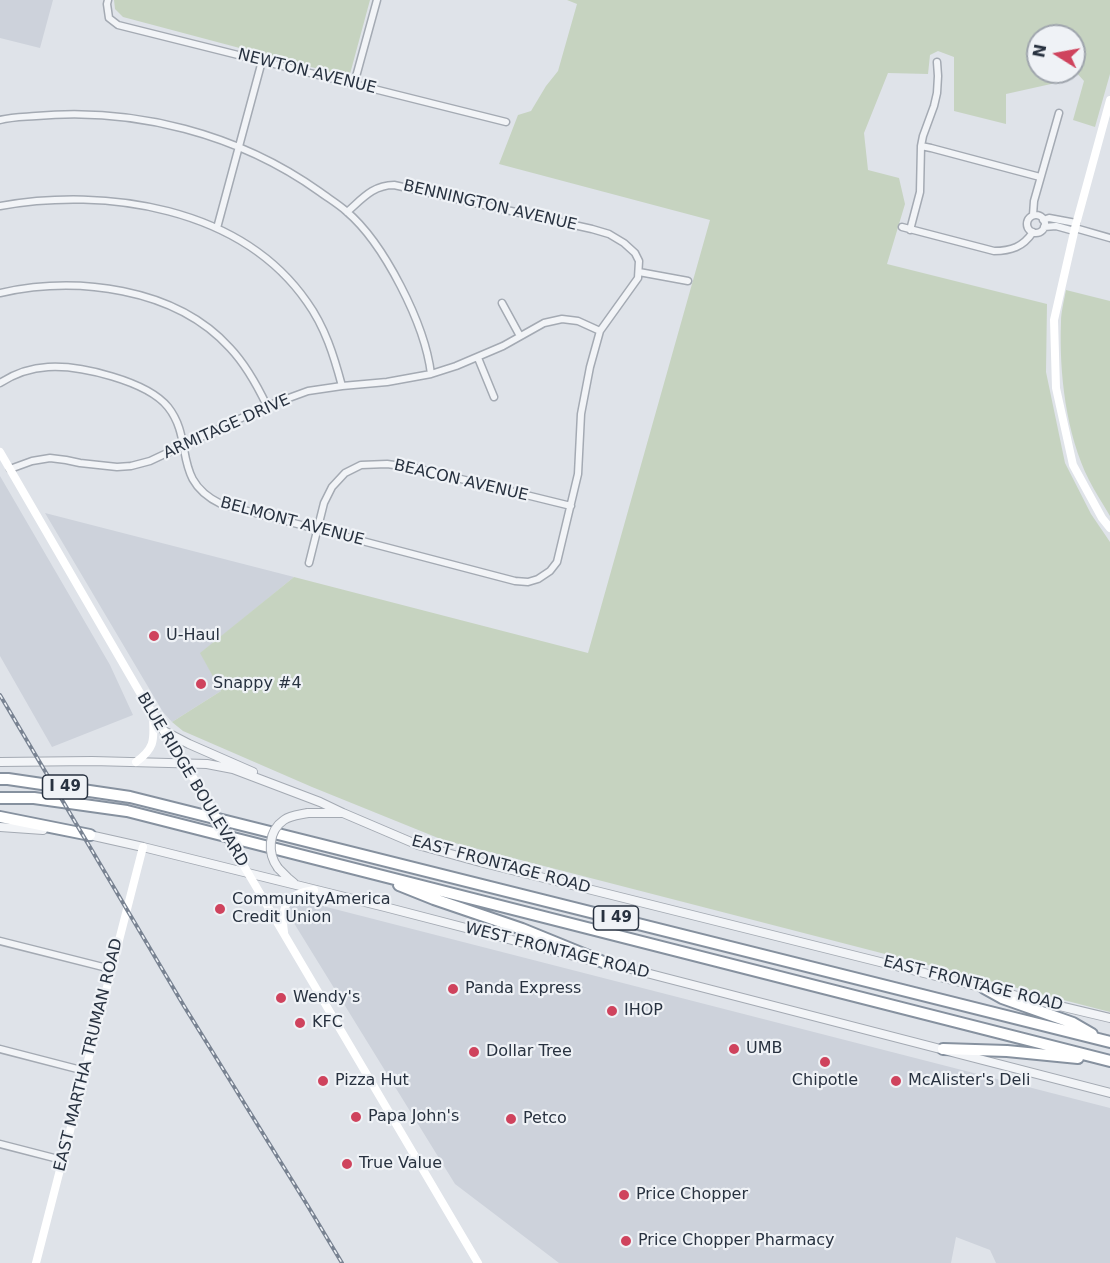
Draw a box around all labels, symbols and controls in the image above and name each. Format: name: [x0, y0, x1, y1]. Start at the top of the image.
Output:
north arrow: [1026, 24, 1086, 84]
text: N: [1029, 42, 1050, 59]
street label: NEWTON AVENUE: [236, 45, 378, 99]
street label: BENNINGTON AVENUE: [401, 177, 579, 235]
street label: ARMITAGE DRIVE: [161, 390, 293, 464]
street label: BEACON AVENUE: [392, 456, 530, 506]
street label: BELMONT AVENUE: [218, 494, 366, 550]
place label: U-Haul: [166, 626, 220, 646]
marker: U-Haul: [147, 629, 161, 643]
place label: Snappy #4: [213, 674, 302, 694]
marker: Snappy #4: [194, 677, 208, 691]
street label: BLUE RIDGE BOULEVARD: [132, 689, 252, 871]
road number: I 49: [42, 775, 88, 799]
street label: EAST FRONTAGE ROAD: [409, 832, 593, 898]
place label: CommunityAmerica Credit Union: [232, 890, 391, 928]
marker: CommunityAmerica Credit Union: [213, 902, 227, 916]
road number: I 49: [594, 906, 638, 930]
street label: WEST FRONTAGE ROAD: [463, 919, 651, 983]
street label: EAST MARTHA TRUMAN ROAD: [51, 936, 127, 1174]
street label: EAST FRONTAGE ROAD: [881, 952, 1065, 1016]
place label: Panda Express: [465, 979, 581, 999]
marker: Panda Express: [446, 982, 460, 996]
place label: Wendy's: [293, 988, 360, 1008]
marker: Wendy's: [274, 991, 288, 1005]
place label: IHOP: [624, 1001, 663, 1021]
marker: IHOP: [605, 1004, 619, 1018]
place label: KFC: [312, 1013, 343, 1033]
marker: KFC: [293, 1016, 307, 1030]
place label: UMB: [746, 1039, 782, 1059]
place label: Dollar Tree: [486, 1042, 572, 1062]
marker: UMB: [727, 1042, 741, 1056]
marker: Dollar Tree: [467, 1045, 481, 1059]
marker: Chipotle: [818, 1055, 832, 1069]
place label: Pizza Hut: [335, 1071, 409, 1091]
place label: Chipotle: [792, 1071, 858, 1091]
place label: McAlister's Deli: [908, 1071, 1030, 1091]
marker: Pizza Hut: [316, 1074, 330, 1088]
marker: McAlister's Deli: [889, 1074, 903, 1088]
place label: Papa John's: [368, 1107, 459, 1127]
place label: Petco: [523, 1109, 567, 1129]
marker: Papa John's: [349, 1110, 363, 1124]
marker: Petco: [504, 1112, 518, 1126]
place label: True Value: [359, 1154, 442, 1174]
marker: True Value: [340, 1157, 354, 1171]
place label: Price Chopper: [636, 1185, 748, 1205]
marker: Price Chopper: [617, 1188, 631, 1202]
place label: Price Chopper Pharmacy: [638, 1231, 835, 1251]
marker: Price Chopper Pharmacy: [619, 1234, 633, 1248]

